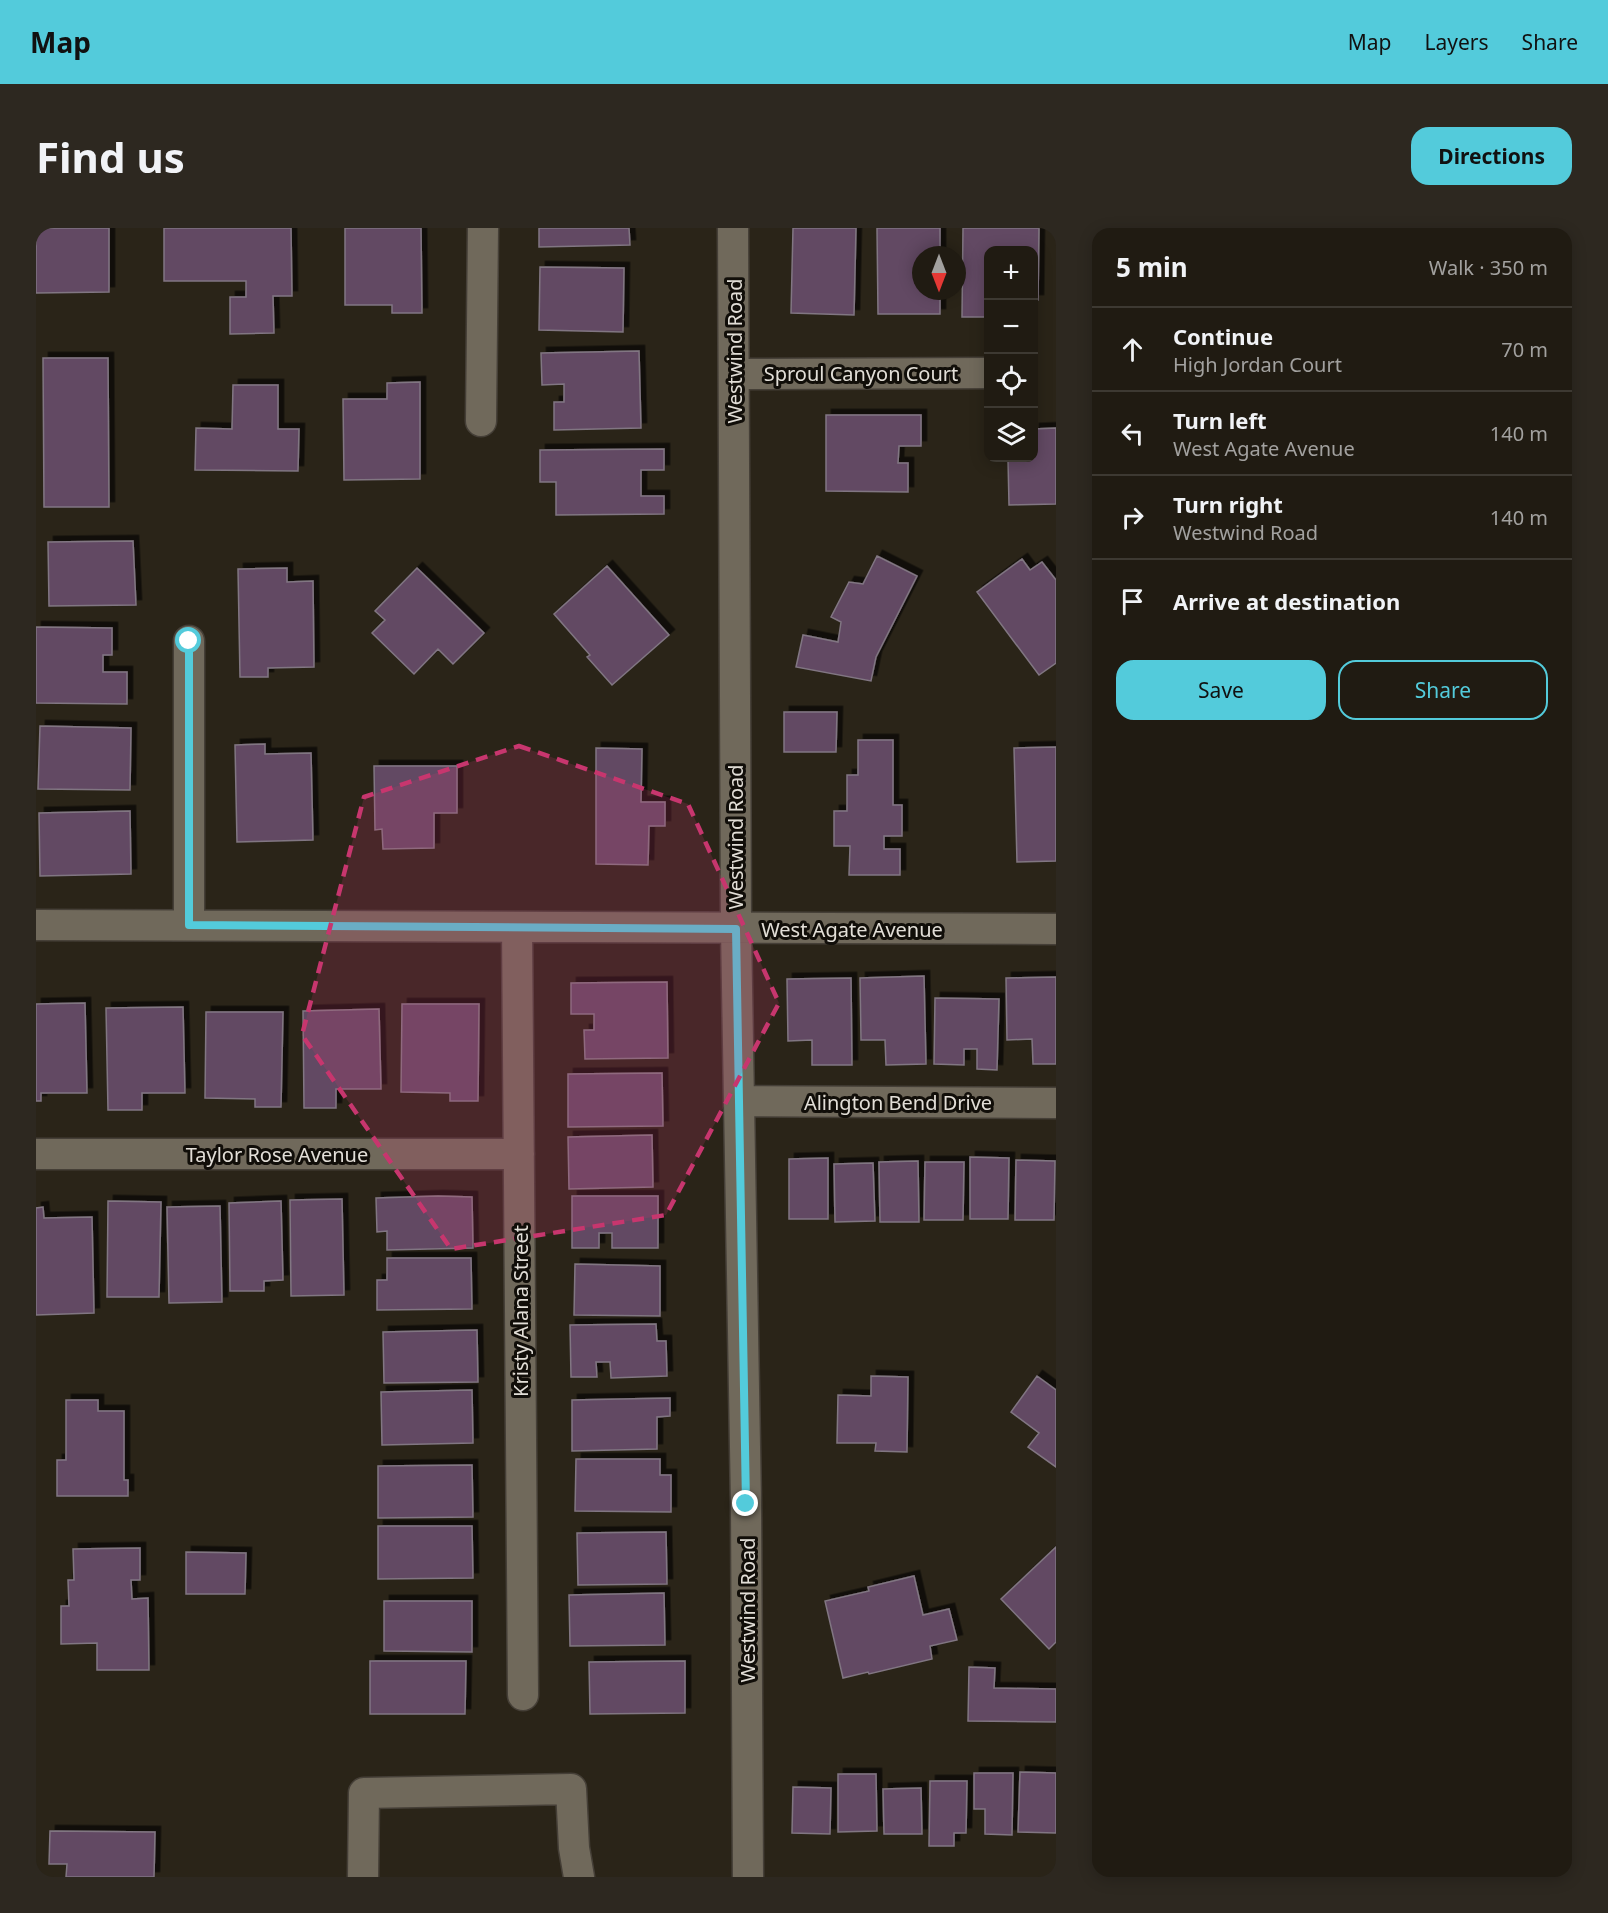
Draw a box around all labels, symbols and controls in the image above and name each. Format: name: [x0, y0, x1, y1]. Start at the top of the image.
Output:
text: Map: [30, 23, 91, 61]
text: Map: [1348, 28, 1392, 56]
text: Layers: [1425, 28, 1489, 56]
text: Share: [1522, 28, 1578, 56]
button: Directions: [1411, 127, 1572, 185]
text: Find us: [36, 128, 185, 185]
north arrow: [912, 246, 966, 300]
map controls: [984, 246, 1038, 462]
button: +: [984, 246, 1038, 300]
text: 5 min: [1116, 249, 1188, 285]
text: Walk · 350 m: [1429, 254, 1548, 281]
street label: Westwind Road: [721, 278, 748, 424]
button: −: [984, 300, 1038, 354]
text: Continue: [1173, 321, 1273, 351]
icon: ahead: [1116, 333, 1149, 366]
text: 70 m: [1501, 336, 1548, 363]
text: High Jordan Court: [1173, 351, 1342, 378]
button: locate: [984, 354, 1038, 408]
street label: Sproul Canyon Court: [764, 360, 958, 387]
text: Turn left: [1173, 405, 1267, 435]
button: layers: [984, 408, 1038, 462]
icon: left: [1116, 417, 1149, 450]
text: 140 m: [1490, 420, 1548, 447]
text: West Agate Avenue: [1173, 435, 1355, 462]
text: Turn right: [1173, 489, 1283, 519]
icon: right: [1116, 501, 1149, 534]
text: 140 m: [1490, 504, 1548, 531]
text: Westwind Road: [1173, 519, 1318, 546]
icon: arrive: [1116, 585, 1149, 618]
text: Arrive at destination: [1173, 586, 1400, 616]
route start: [175, 627, 201, 653]
button: Save: [1116, 660, 1326, 720]
button: Share: [1338, 660, 1548, 720]
street label: Westwind Road: [722, 764, 749, 910]
street label: West Agate Avenue: [761, 916, 943, 943]
street label: Alington Bend Drive: [804, 1089, 992, 1116]
street label: Taylor Rose Avenue: [186, 1141, 368, 1168]
street label: Kristy Alana Street: [507, 1225, 534, 1397]
route end: [732, 1490, 758, 1516]
street label: Westwind Road: [734, 1537, 761, 1683]

